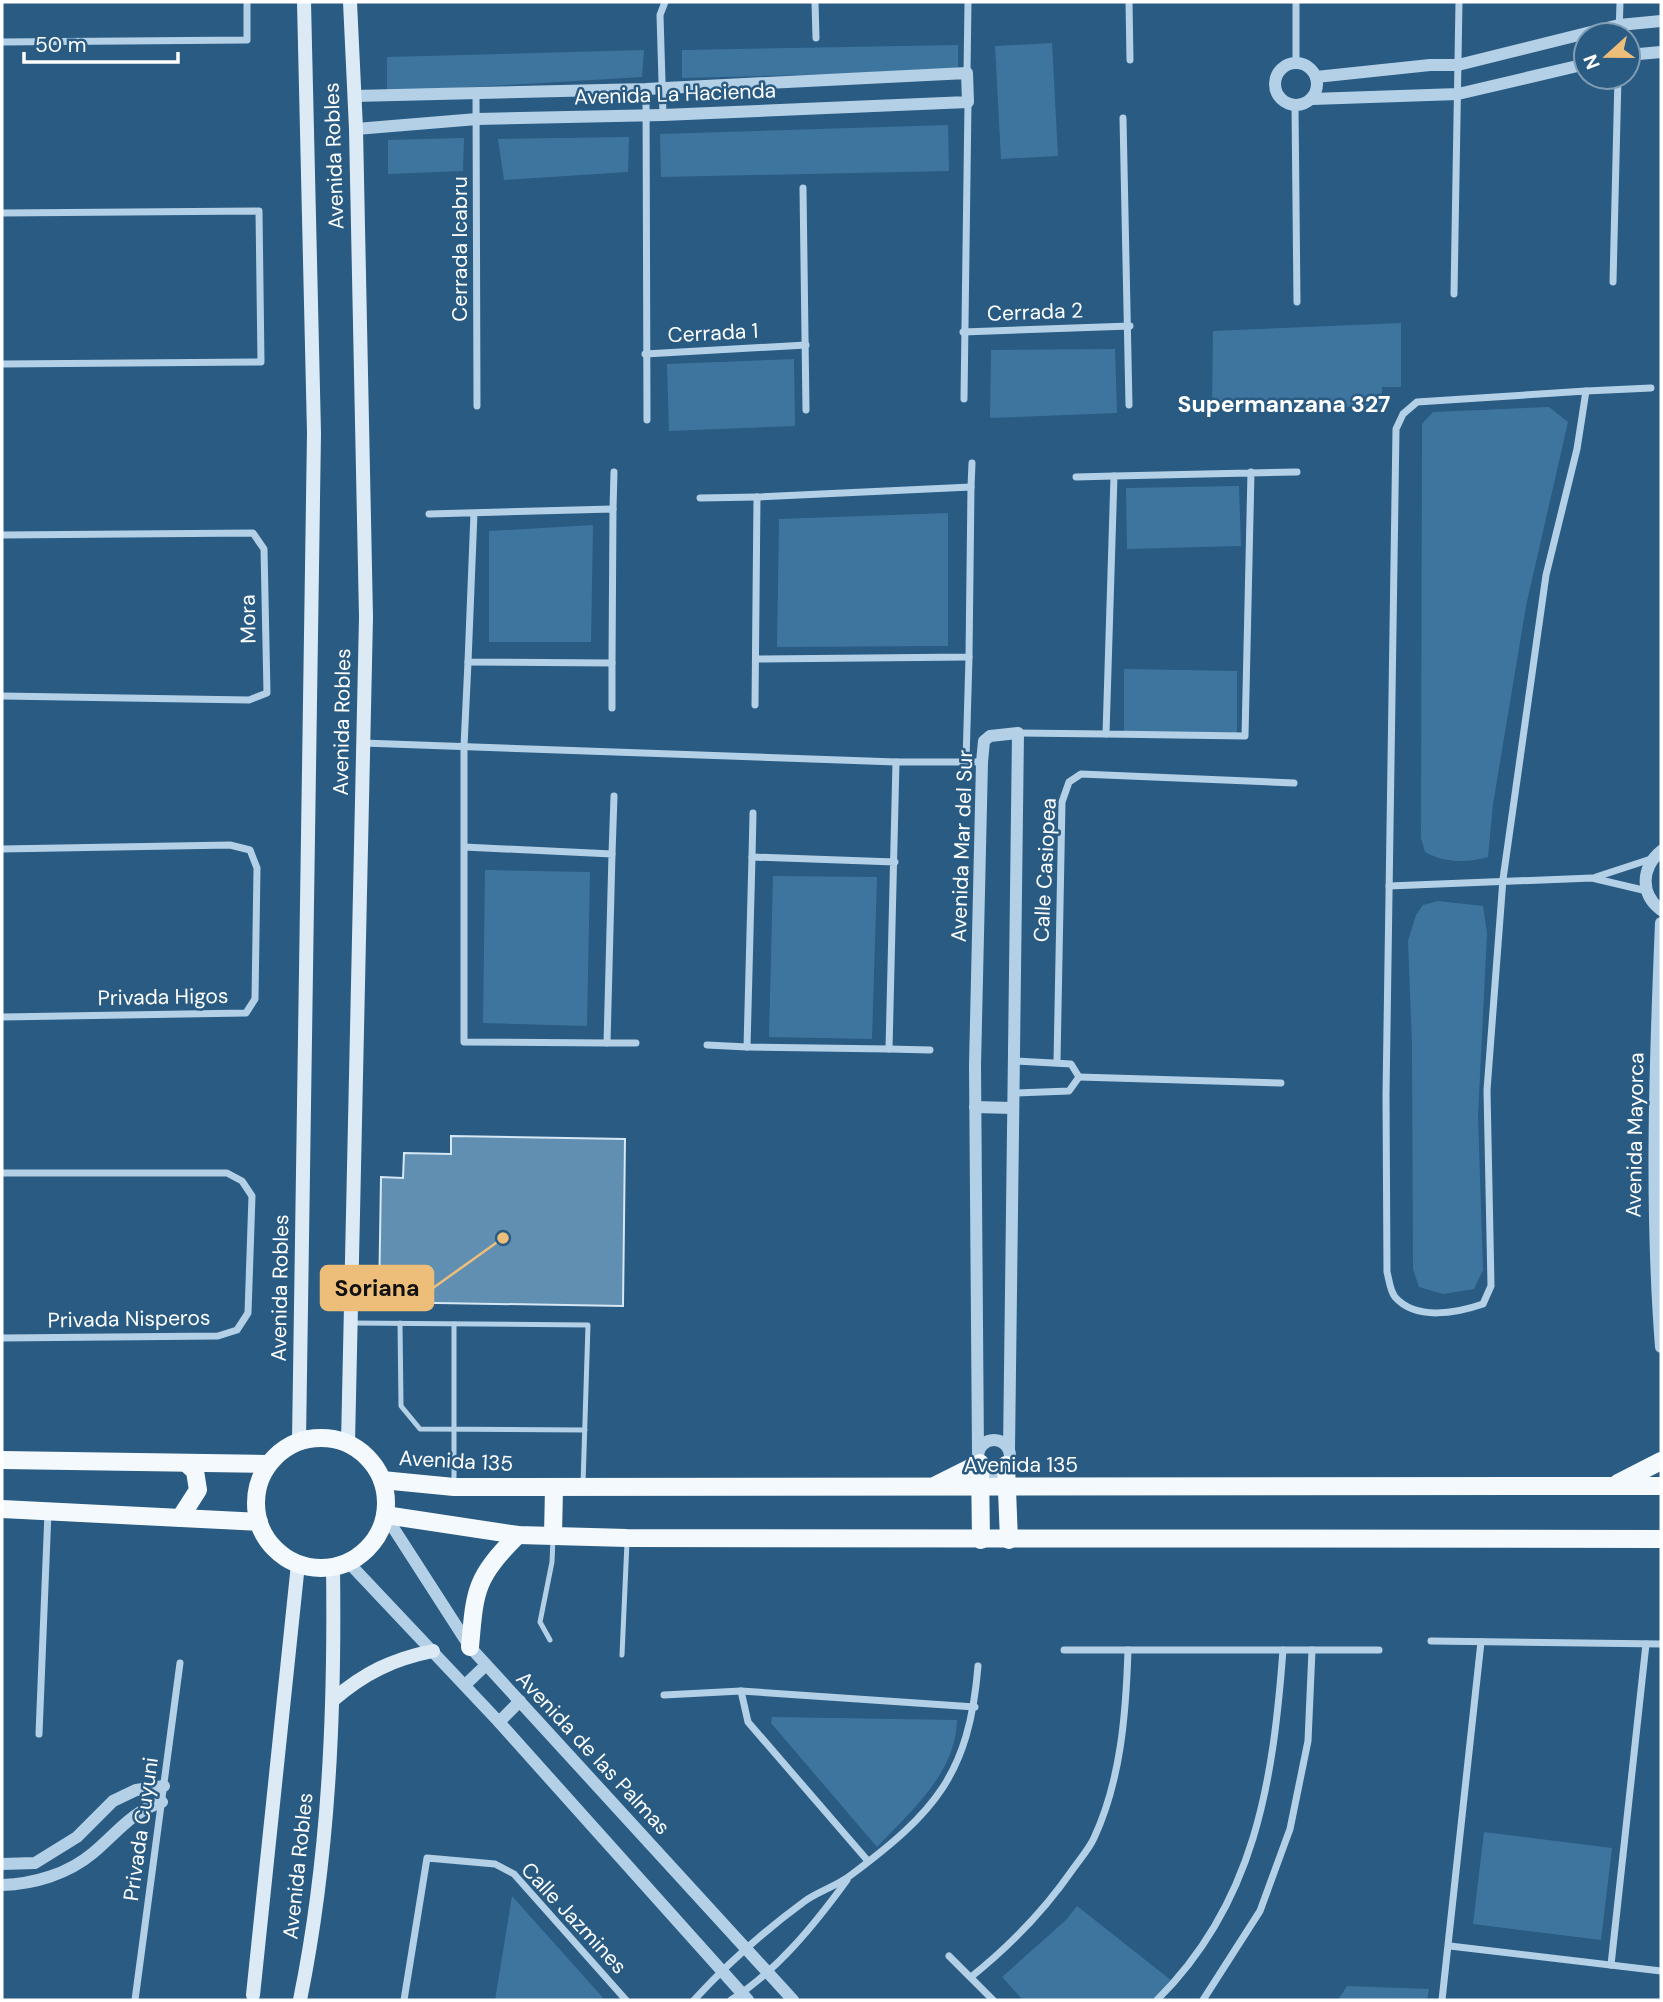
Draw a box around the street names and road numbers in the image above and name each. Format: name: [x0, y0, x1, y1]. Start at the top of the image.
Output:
street label: Avenida La Hacienda: [574, 76, 776, 112]
street label: Avenida Robles: [317, 82, 351, 230]
street label: Cerrada Icabru: [446, 176, 474, 322]
street label: Cerrada 2: [986, 296, 1084, 328]
street label: Cerrada 1: [667, 317, 759, 349]
street label: Mora: [234, 594, 262, 644]
street label: Avenida Robles: [327, 648, 357, 796]
street label: Avenida Mar del Sur: [945, 749, 979, 943]
street label: Calle Casiopea: [1027, 797, 1063, 943]
street label: Privada Higos: [97, 982, 229, 1012]
street label: Avenida Mayorca: [1620, 1052, 1650, 1218]
street label: Avenida Robles: [265, 1214, 295, 1362]
street label: Privada Nisperos: [47, 1304, 211, 1334]
street label: Avenida 135: [398, 1444, 514, 1478]
street label: Avenida 135: [964, 1451, 1078, 1479]
street label: Avenida de las Palmas: [510, 1665, 676, 1841]
street label: Privada Cuyuni: [117, 1755, 165, 1903]
street label: Avenida Robles: [276, 1791, 320, 1941]
street label: Calle Jazmines: [515, 1856, 633, 1980]

